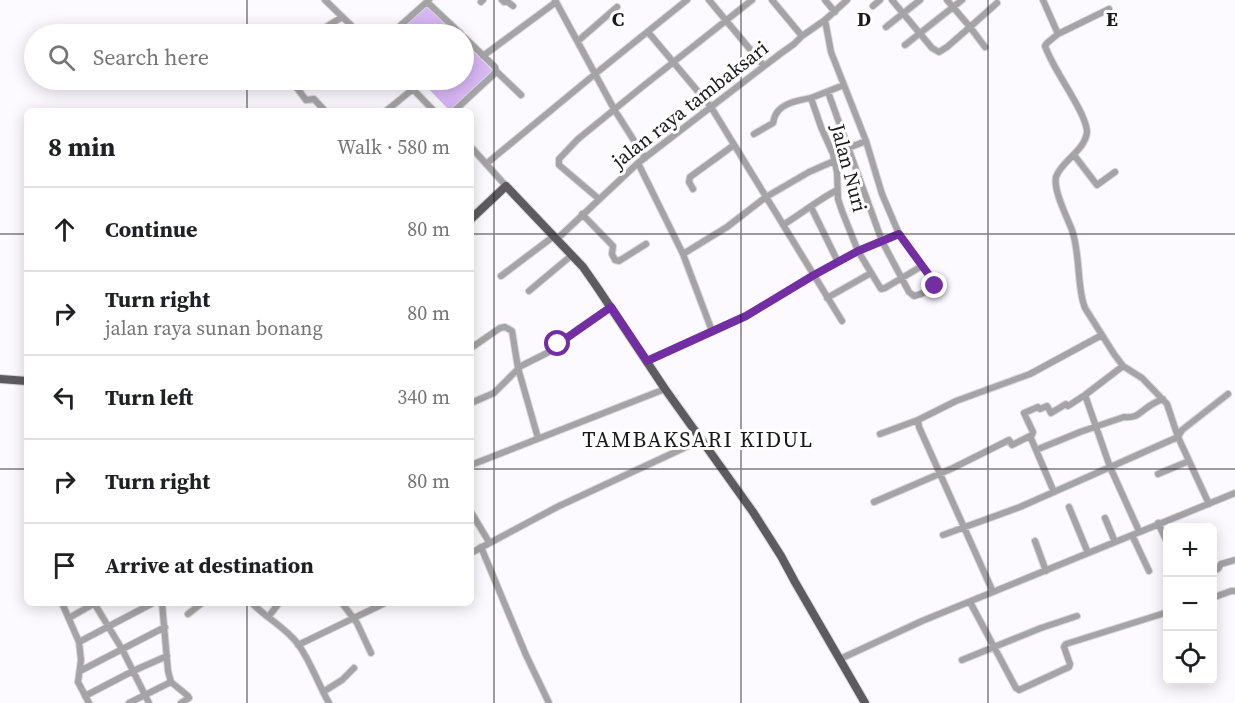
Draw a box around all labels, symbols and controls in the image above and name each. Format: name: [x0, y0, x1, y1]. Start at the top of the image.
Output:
text: C: [612, 5, 624, 33]
text: D: [857, 5, 871, 33]
text: E: [1106, 5, 1118, 33]
search box: [24, 24, 474, 90]
street label: jalan raya tambaksari: [604, 34, 774, 175]
icon: search: [45, 41, 78, 74]
text: Search here: [93, 42, 209, 72]
street label: Jalan Nuri: [824, 120, 874, 215]
text: 8 min: [48, 129, 115, 165]
text: Walk · 580 m: [337, 133, 450, 161]
icon: ahead: [48, 213, 81, 246]
text: Continue: [105, 214, 198, 244]
text: 80 m: [407, 215, 450, 243]
route end: [921, 272, 947, 298]
text: Turn right: [105, 284, 210, 314]
icon: right: [48, 297, 81, 330]
text: 80 m: [407, 299, 450, 327]
text: jalan raya sunan bonang: [105, 314, 323, 342]
route start: [544, 330, 570, 356]
icon: left: [48, 381, 81, 414]
text: Turn left: [105, 382, 193, 412]
text: 340 m: [397, 383, 450, 411]
district label: TAMBAKSARI KIDUL: [582, 424, 814, 454]
icon: right: [48, 465, 81, 498]
text: Turn right: [105, 466, 210, 496]
text: 80 m: [407, 467, 450, 495]
map controls: [1163, 523, 1217, 685]
button: +: [1163, 523, 1217, 577]
icon: arrive: [48, 549, 81, 582]
text: Arrive at destination: [105, 550, 314, 580]
button: −: [1163, 577, 1217, 631]
button: locate: [1163, 631, 1217, 685]

